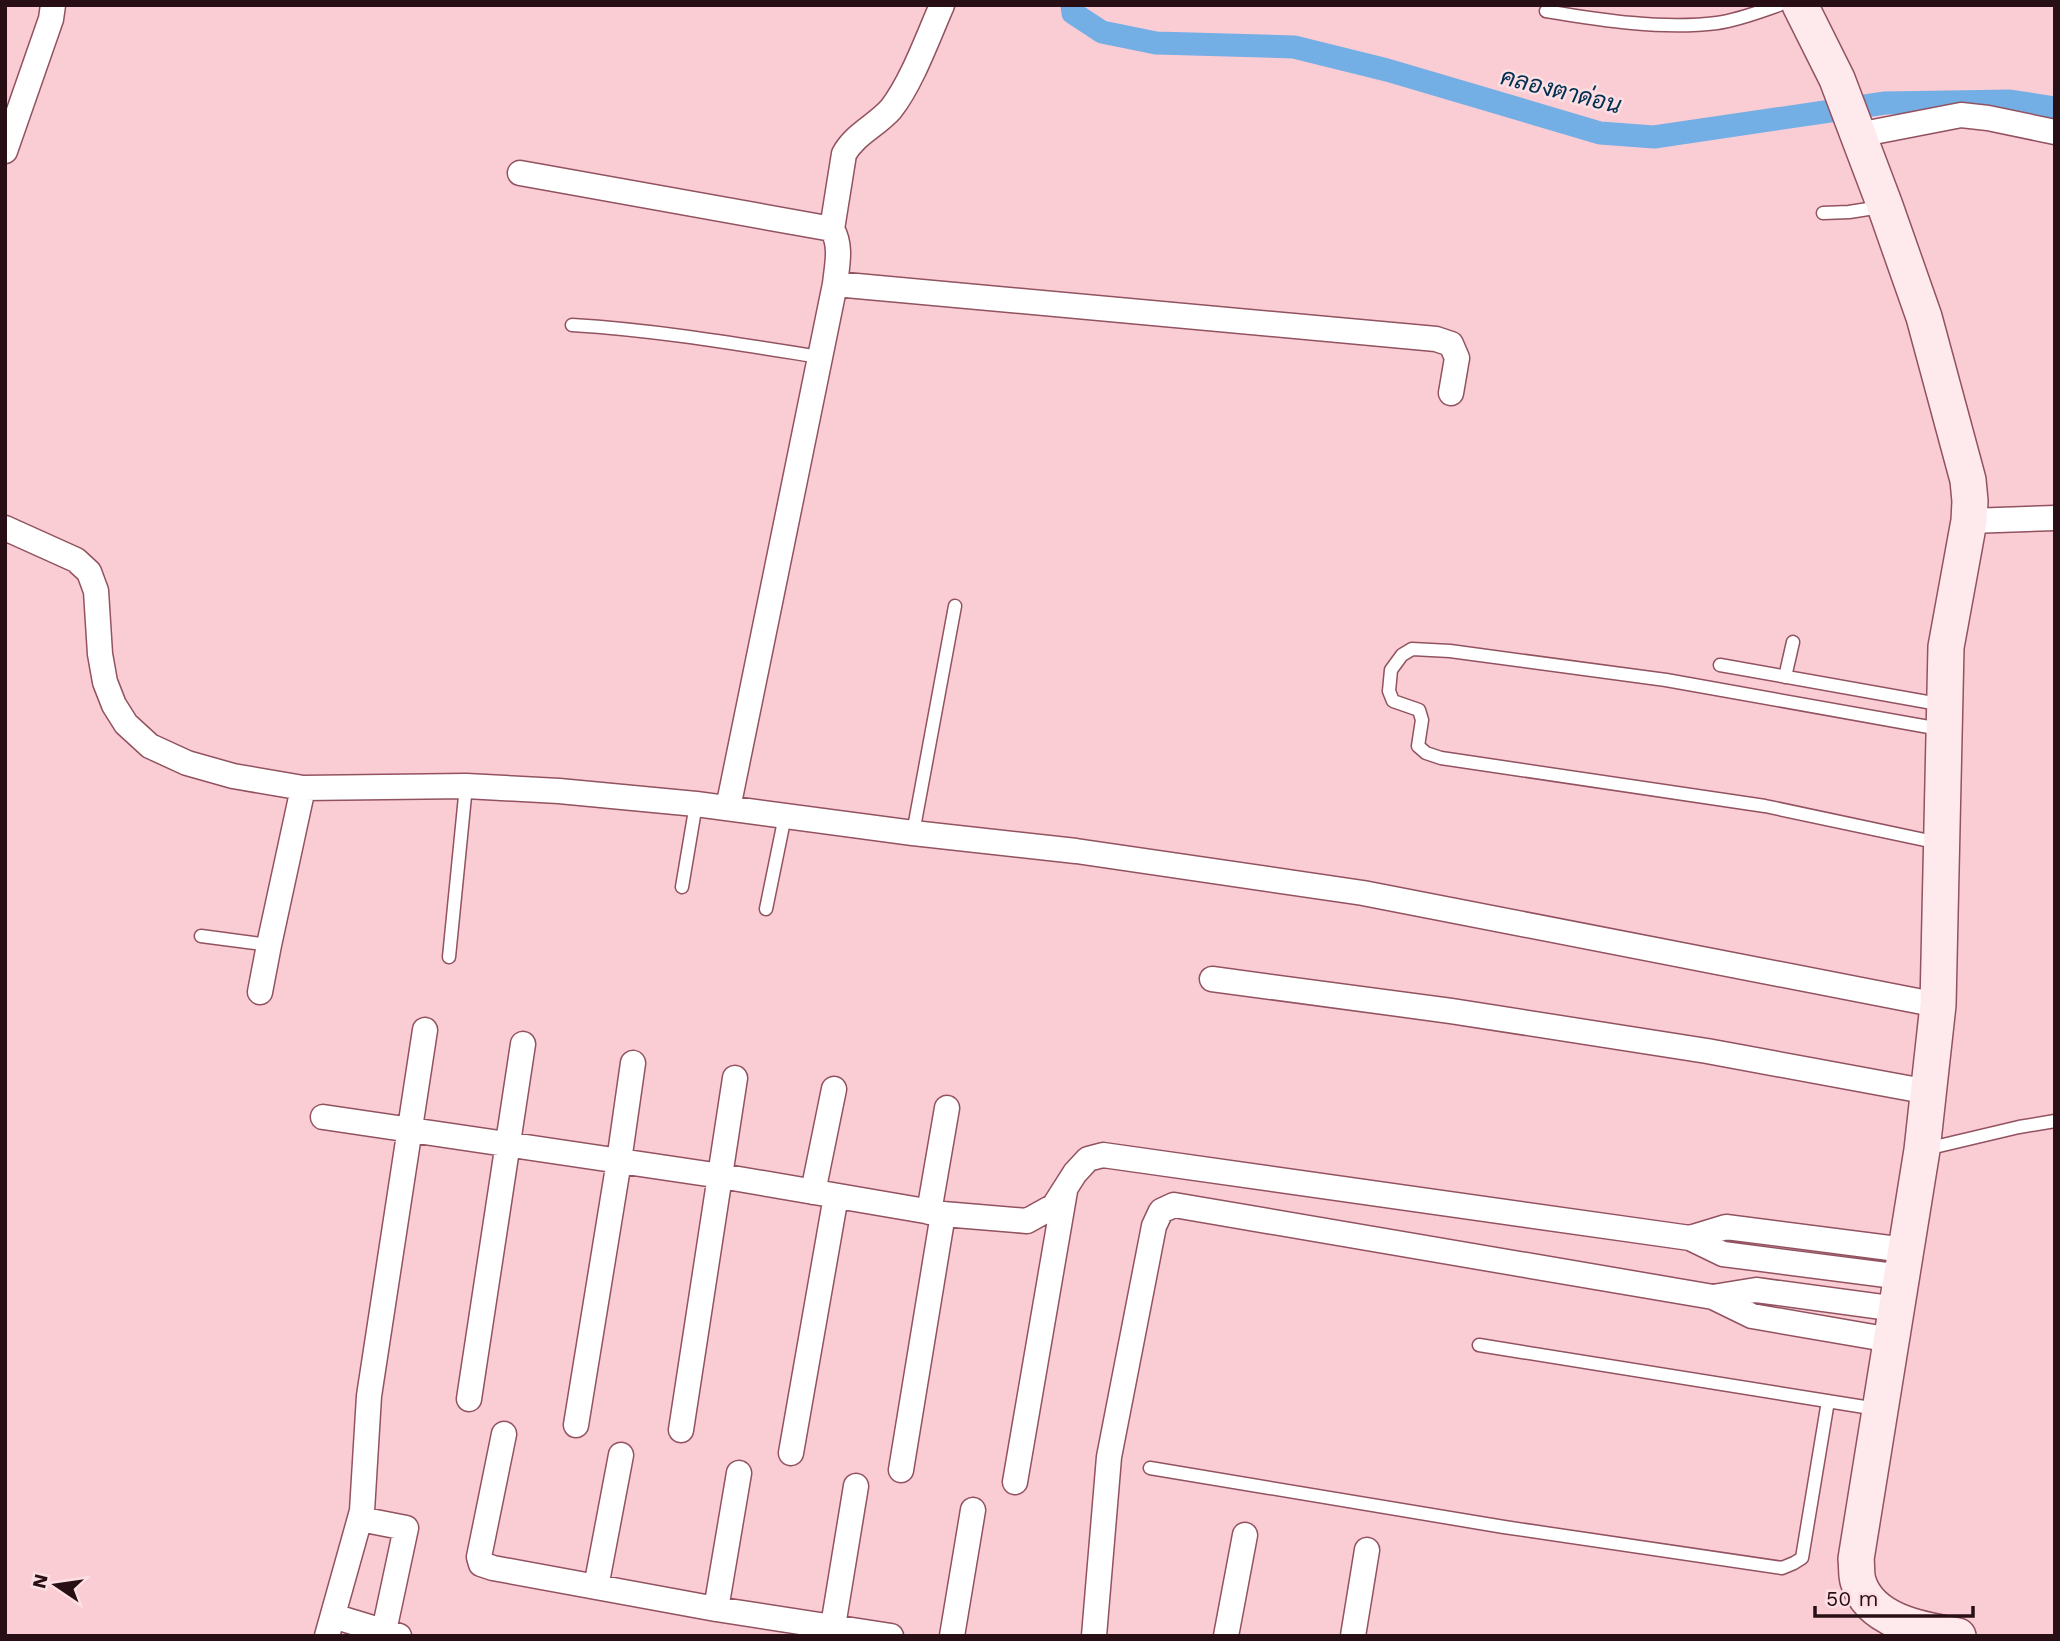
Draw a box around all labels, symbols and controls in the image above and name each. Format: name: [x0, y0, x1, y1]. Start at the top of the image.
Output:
water label: คลองตาด่อน: [1498, 63, 1624, 119]
north arrow: [21, 1550, 91, 1620]
text: N: [27, 1572, 53, 1591]
scale bar: [1815, 1574, 1972, 1618]
text: 50 m: [1826, 1586, 1878, 1611]

